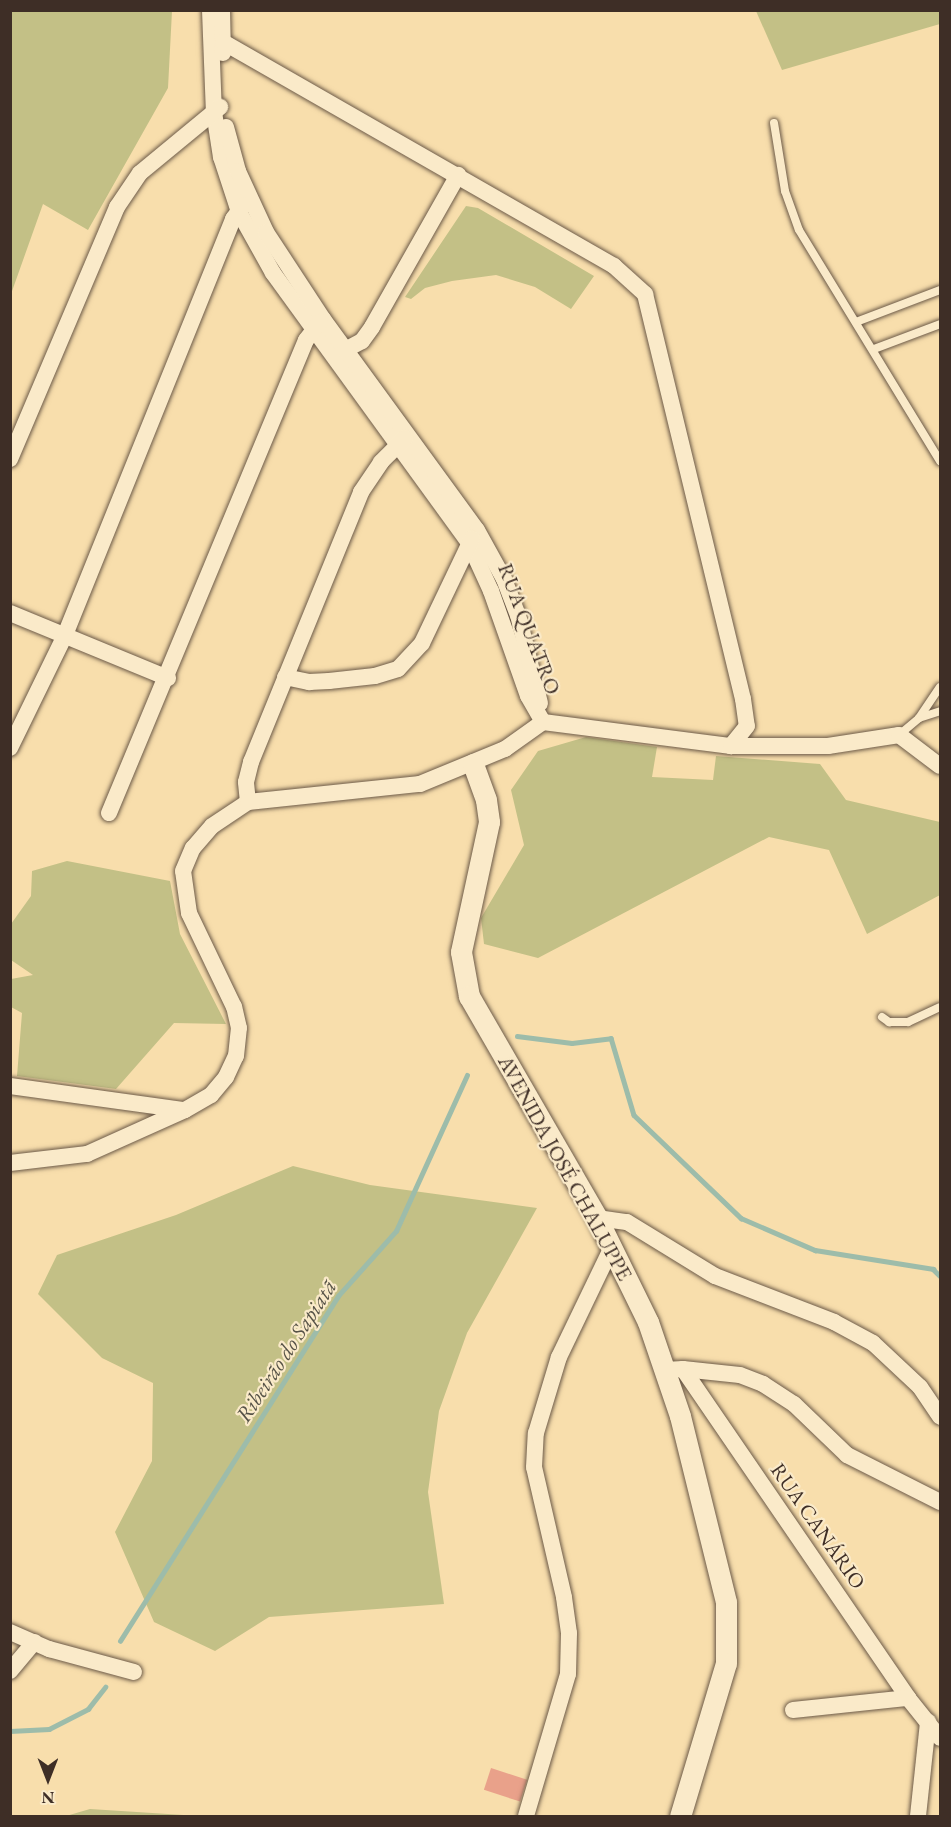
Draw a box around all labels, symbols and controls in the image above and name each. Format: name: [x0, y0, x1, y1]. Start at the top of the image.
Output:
street label: RUA QUATRO: [492, 560, 566, 698]
street label: AVENIDA JOSÉ CHALUPPE: [493, 1051, 637, 1285]
water label: Ribeirão do Sapiatã: [230, 1275, 342, 1427]
street label: RUA CANÁRIO: [765, 1458, 871, 1594]
north arrow: [18, 1749, 78, 1809]
text: N: [42, 1787, 54, 1808]

